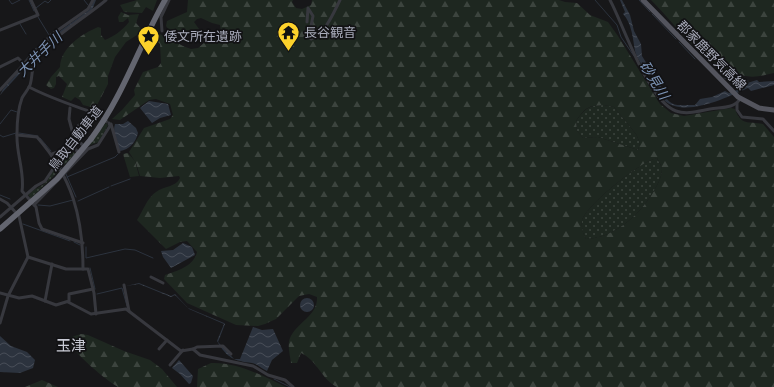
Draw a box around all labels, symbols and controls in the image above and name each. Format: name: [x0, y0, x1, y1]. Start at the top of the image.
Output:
street label: 郡家鹿野気高線: [674, 17, 750, 93]
temple icon: 長谷観音: [276, 19, 302, 52]
place icon: 倭文所在遺跡: [135, 23, 161, 56]
place label: 長谷観音: [304, 24, 356, 40]
water label: 大井手川: [13, 27, 66, 80]
place label: 倭文所在遺跡: [164, 28, 242, 44]
water label: 砂見川: [637, 58, 674, 104]
street label: 鳥取自動車道: [45, 102, 105, 174]
district label: 玉津: [56, 336, 86, 354]

